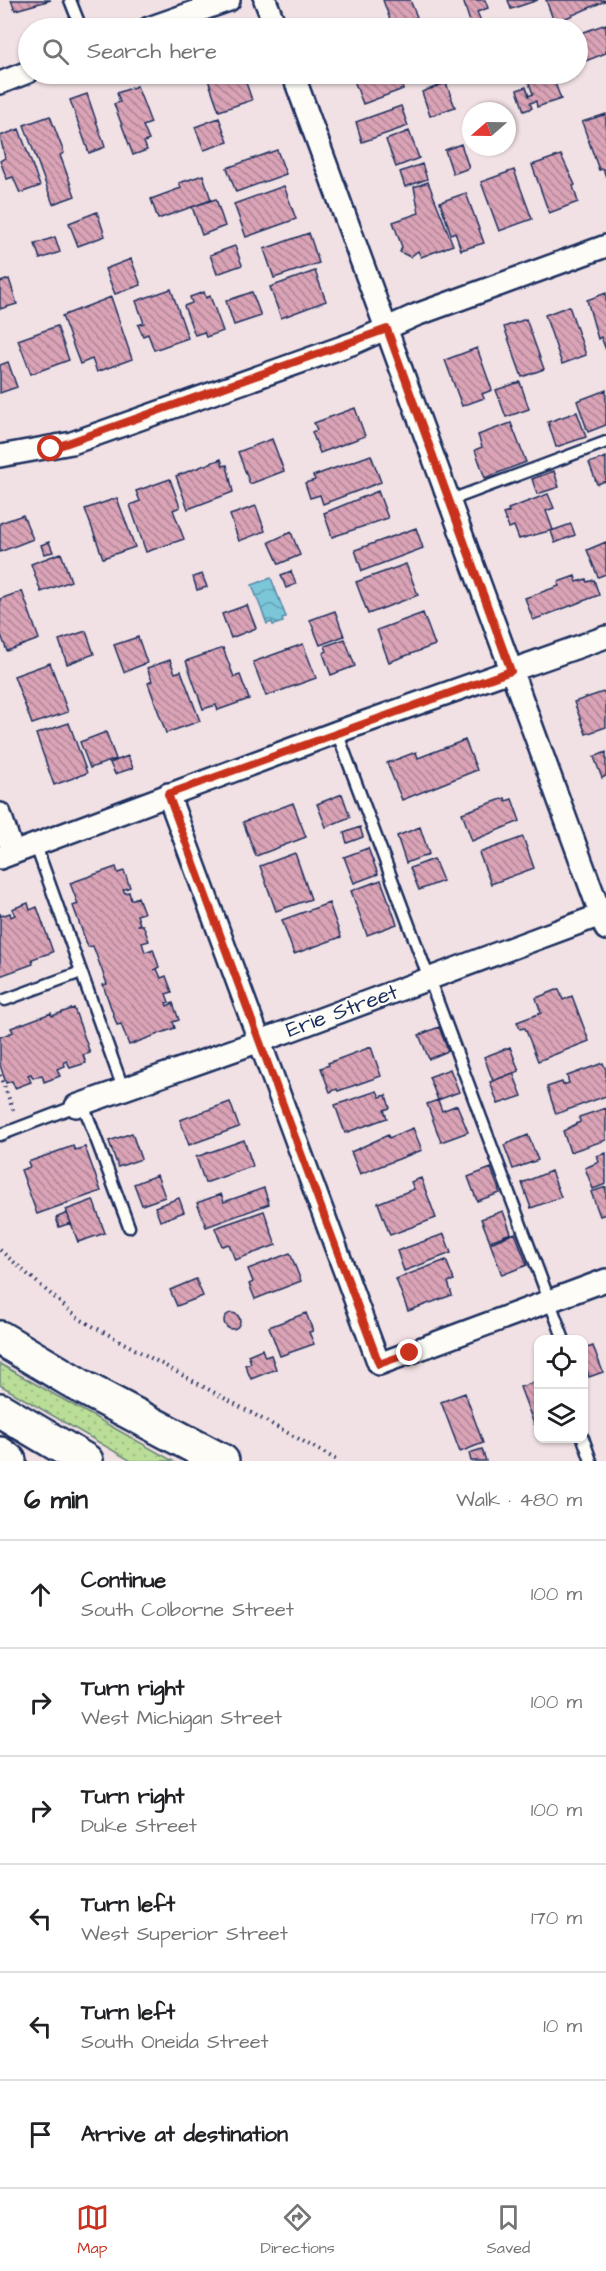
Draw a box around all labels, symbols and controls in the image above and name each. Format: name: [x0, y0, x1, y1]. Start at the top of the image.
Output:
search box: [18, 18, 588, 84]
icon: search: [39, 35, 72, 68]
text: Search here: [87, 36, 217, 67]
north arrow: [462, 102, 516, 156]
route start: [37, 435, 63, 461]
street label: Erie Street: [282, 976, 402, 1046]
map controls: [534, 1335, 588, 1443]
button: locate: [534, 1335, 588, 1389]
route end: [396, 1339, 422, 1365]
button: layers: [534, 1389, 588, 1443]
text: 6 min: [24, 1482, 88, 1518]
text: Walk · 480 m: [456, 1486, 582, 1514]
text: Continue: [81, 1565, 166, 1596]
icon: ahead: [24, 1578, 57, 1611]
text: 100 m: [531, 1580, 582, 1608]
text: South Colborne Street: [81, 1596, 294, 1624]
text: Turn right: [81, 1673, 184, 1704]
icon: right: [24, 1686, 57, 1719]
text: 100 m: [531, 1688, 582, 1716]
text: West Michigan Street: [81, 1704, 282, 1732]
text: Turn right: [81, 1781, 184, 1812]
icon: right: [24, 1794, 57, 1827]
text: 100 m: [531, 1796, 582, 1824]
text: Duke Street: [81, 1812, 197, 1840]
text: Turn left: [81, 1889, 175, 1920]
icon: left: [24, 1902, 57, 1935]
text: 170 m: [531, 1904, 582, 1932]
text: West Superior Street: [81, 1920, 288, 1948]
text: Turn left: [81, 1997, 175, 2028]
icon: left: [24, 2010, 57, 2043]
text: 10 m: [543, 2012, 582, 2040]
text: South Oneida Street: [81, 2028, 269, 2056]
icon: arrive: [24, 2118, 57, 2151]
text: Arrive at destination: [81, 2119, 288, 2150]
tab: Map: [76, 2201, 109, 2259]
tab: Directions: [261, 2201, 335, 2259]
tab: Saved: [487, 2201, 530, 2259]

